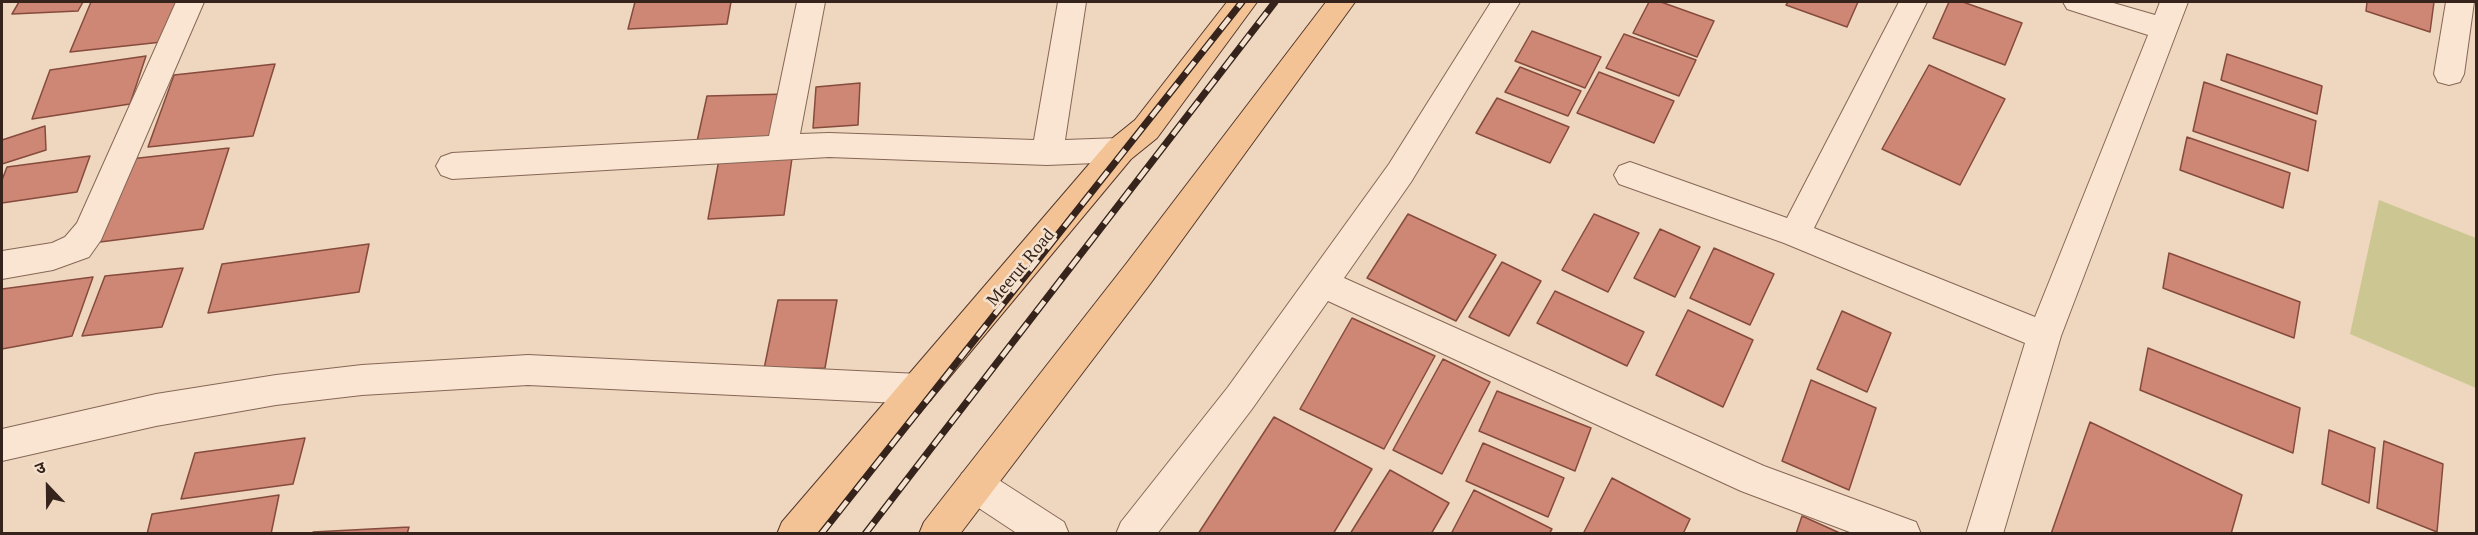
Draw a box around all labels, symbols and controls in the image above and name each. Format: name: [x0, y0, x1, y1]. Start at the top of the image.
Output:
street label: Meerut Road: [977, 219, 1065, 317]
north arrow: [18, 457, 78, 517]
text: उ: [33, 458, 49, 481]

